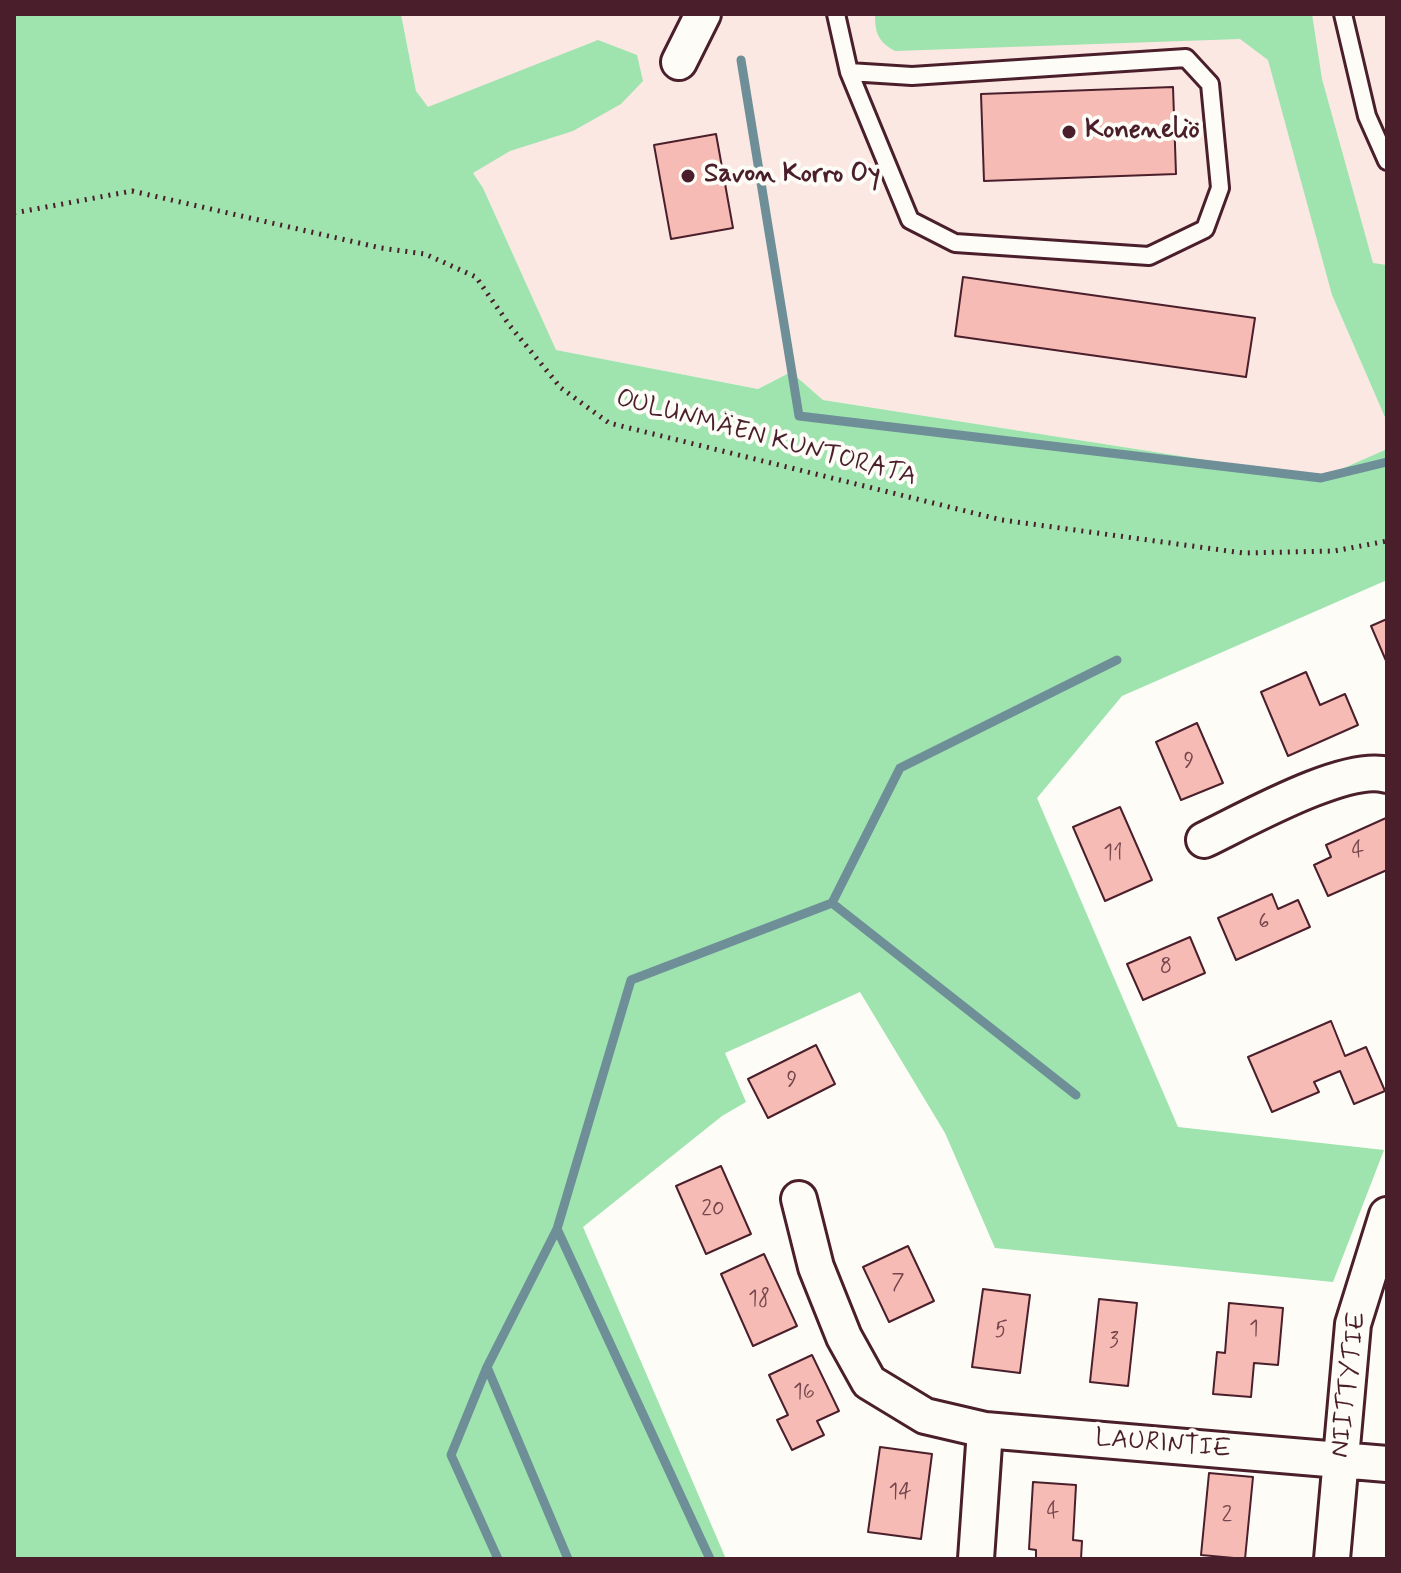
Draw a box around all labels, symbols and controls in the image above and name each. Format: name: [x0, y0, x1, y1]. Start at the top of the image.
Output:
place label: Koneneliö: [1085, 116, 1200, 148]
marker: Koneneliö: [1060, 123, 1078, 141]
place label: Savon Korro Oy: [704, 160, 880, 192]
marker: Savon Korro Oy: [679, 167, 697, 185]
street label: OULUNMÄEN KUNTORATA: [612, 384, 920, 494]
house number: 9: [1184, 749, 1194, 775]
house number: 4: [1352, 838, 1364, 864]
house number: 11: [1103, 841, 1123, 867]
house number: 6: [1258, 910, 1270, 936]
house number: 8: [1160, 955, 1172, 981]
house number: 9: [787, 1068, 797, 1094]
house number: 20: [701, 1197, 725, 1223]
house number: 7: [891, 1271, 905, 1297]
house number: 18: [748, 1287, 770, 1313]
street label: NIITTYTIE: [1326, 1310, 1374, 1460]
house number: 1: [1249, 1317, 1259, 1343]
house number: 5: [994, 1318, 1008, 1344]
house number: 3: [1109, 1329, 1119, 1355]
house number: 16: [793, 1380, 815, 1406]
street label: LAURINTIE: [1094, 1424, 1232, 1466]
house number: 14: [888, 1480, 912, 1506]
house number: 4: [1047, 1499, 1059, 1525]
house number: 2: [1222, 1503, 1232, 1529]

